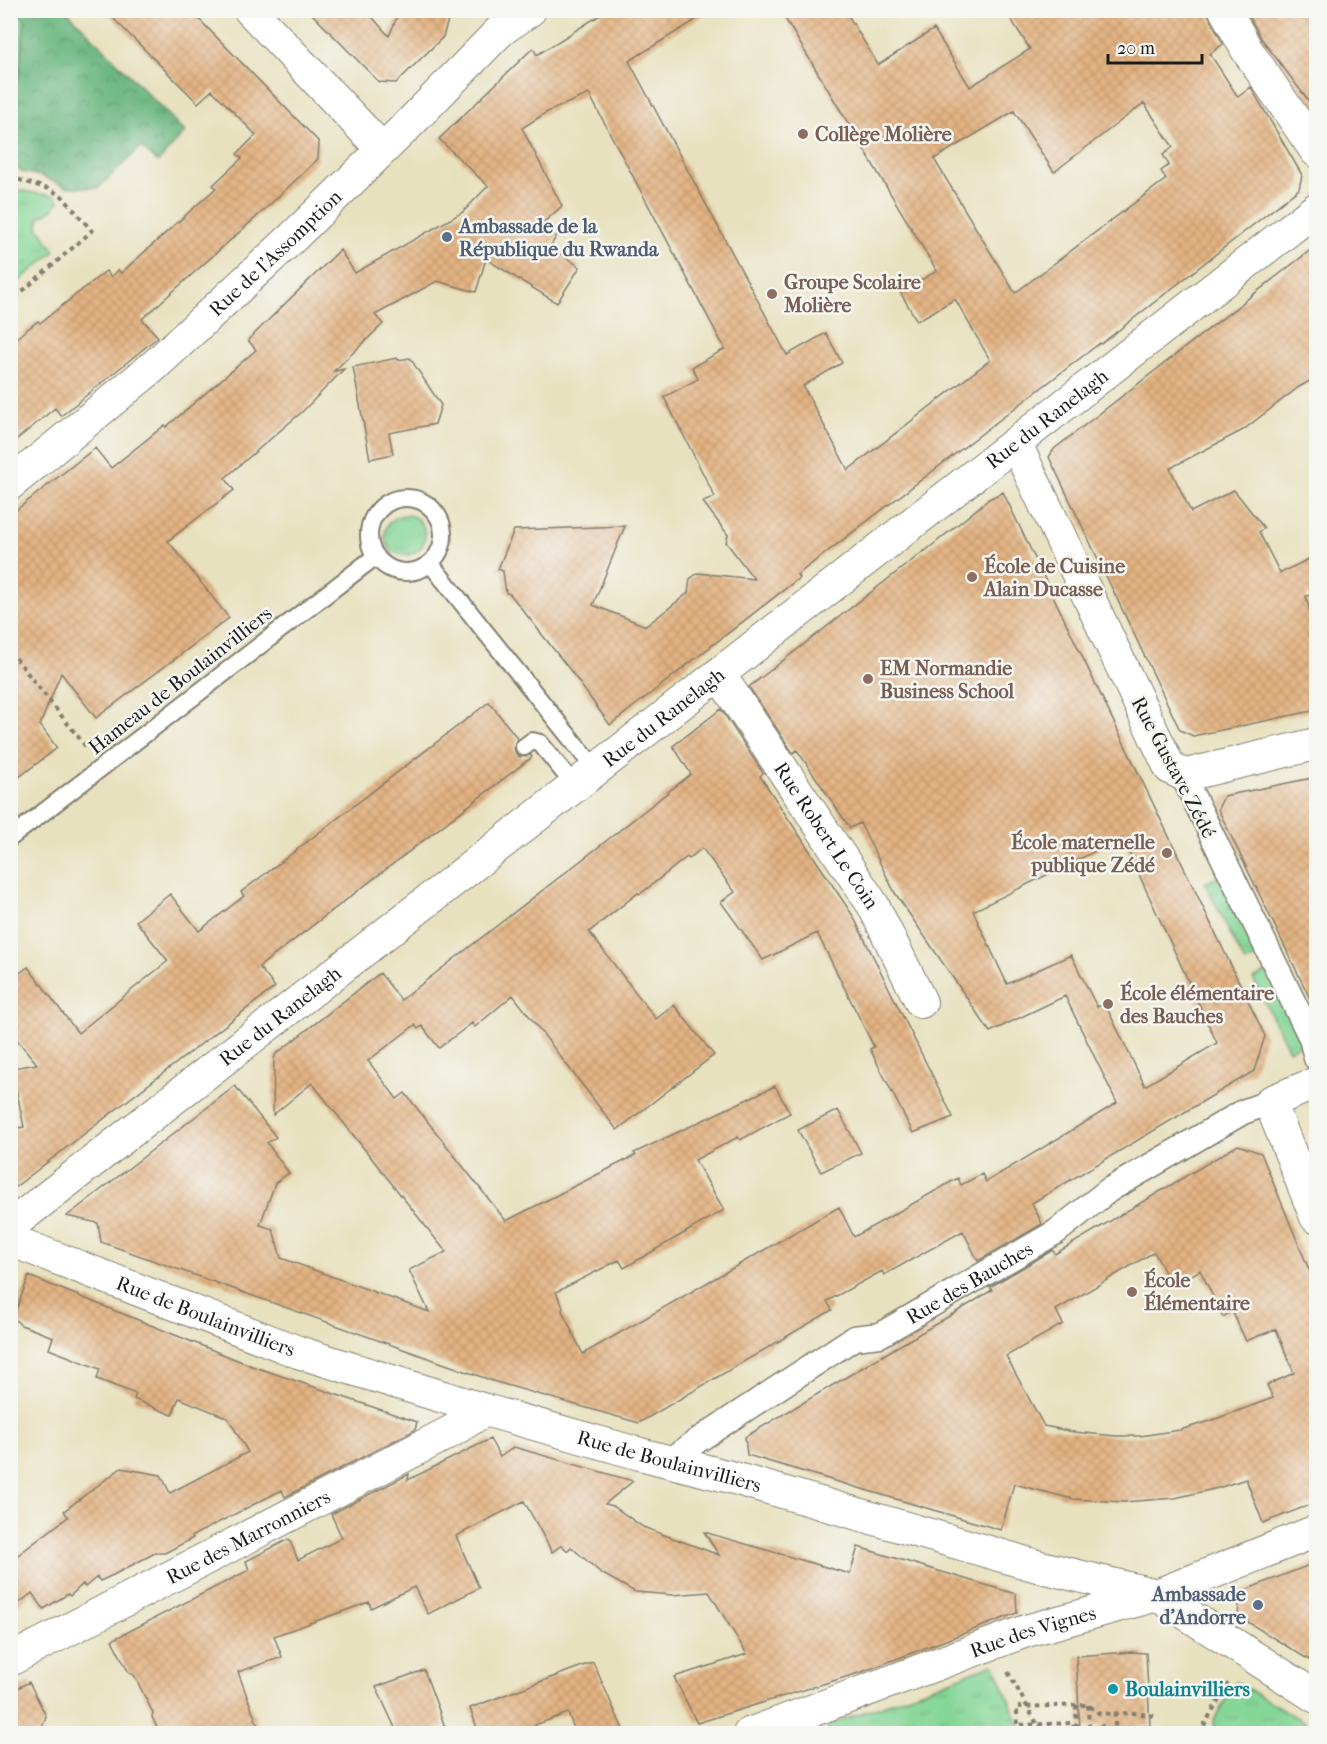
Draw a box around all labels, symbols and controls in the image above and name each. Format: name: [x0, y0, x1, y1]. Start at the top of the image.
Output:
scale bar: [1108, 27, 1202, 65]
text: 20 m: [1117, 38, 1155, 59]
place label: Collège Molière: [815, 123, 952, 146]
marker: Collège Molière: [796, 127, 810, 141]
street label: Rue de l'Assomption: [205, 185, 347, 321]
place label: Ambassade de la République du Rwanda: [457, 215, 659, 261]
marker: Ambassade de la République du Rwanda: [440, 230, 454, 244]
place label: Groupe Scolaire Molière: [783, 271, 921, 317]
marker: Groupe Scolaire Molière: [765, 287, 779, 301]
street label: Rue du Ranelagh: [982, 364, 1113, 474]
place label: École de Cuisine Alain Ducasse: [982, 553, 1125, 601]
marker: École de Cuisine Alain Ducasse: [965, 570, 979, 584]
street label: Hameau de Boulainvilliers: [84, 602, 276, 759]
place label: EM Normandie Business School: [880, 657, 1014, 703]
street label: Rue du Ranelagh: [598, 663, 730, 772]
marker: EM Normandie Business School: [861, 672, 875, 686]
street label: Rue Gustave Zédé: [1127, 693, 1220, 842]
street label: Rue Robert Le Coin: [769, 758, 884, 914]
place label: École maternelle publique Zédé: [1011, 829, 1155, 877]
marker: École maternelle publique Zédé: [1160, 846, 1174, 860]
street label: Rue du Ranelagh: [215, 961, 346, 1071]
place label: École élémentaire des Bauches: [1120, 980, 1274, 1028]
marker: École élémentaire des Bauches: [1101, 997, 1115, 1011]
street label: Rue des Bauches: [902, 1237, 1037, 1329]
place label: École Élémentaire: [1144, 1267, 1250, 1315]
street label: Rue de Boulainvilliers: [113, 1271, 298, 1362]
marker: École Élémentaire: [1125, 1285, 1139, 1299]
street label: Rue de Boulainvilliers: [574, 1426, 764, 1497]
street label: Rue des Marronniers: [162, 1485, 334, 1589]
place label: Ambassade d'Andorre: [1150, 1583, 1246, 1629]
marker: Ambassade d'Andorre: [1251, 1598, 1265, 1612]
street label: Rue des Vignes: [967, 1601, 1098, 1663]
place label: Boulainvilliers: [1125, 1678, 1250, 1701]
marker: Boulainvilliers: [1106, 1682, 1120, 1696]

